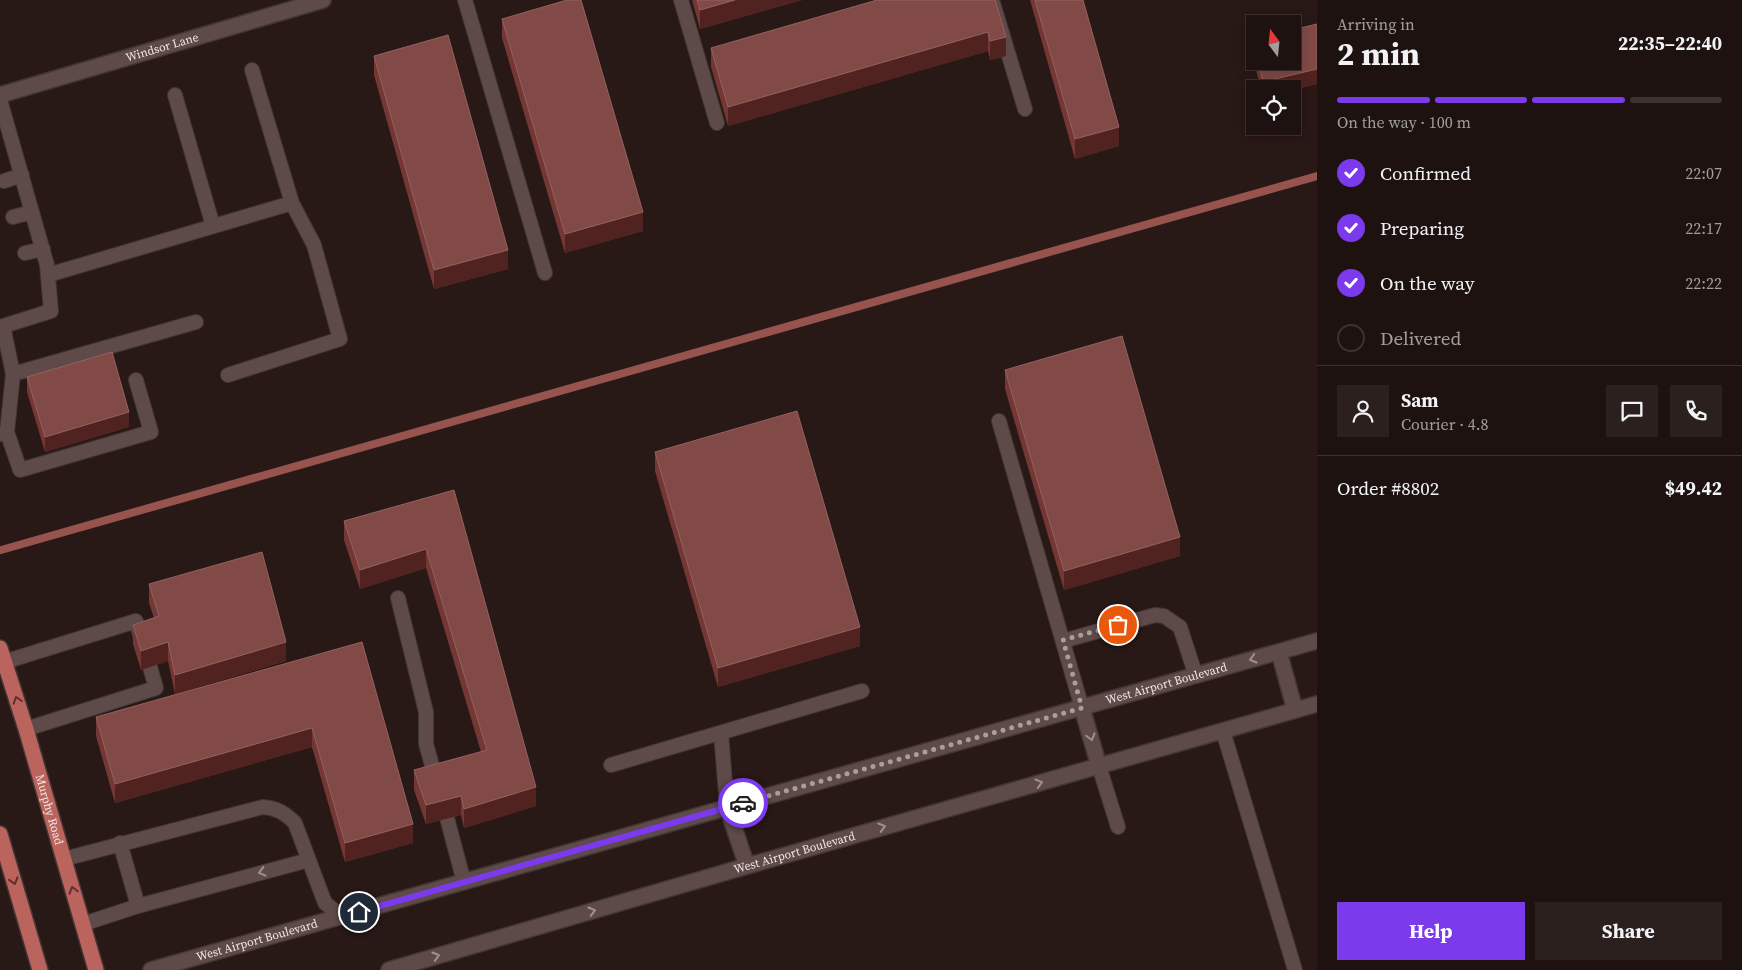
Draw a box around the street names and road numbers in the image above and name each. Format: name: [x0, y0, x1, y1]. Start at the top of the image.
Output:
street label: Windsor Lane: [124, 29, 201, 66]
street label: West Airport Boulevard: [1104, 659, 1229, 708]
street label: Murphy Road: [32, 773, 67, 847]
street label: West Airport Boulevard: [732, 828, 857, 877]
street label: West Airport Boulevard: [194, 915, 320, 965]

